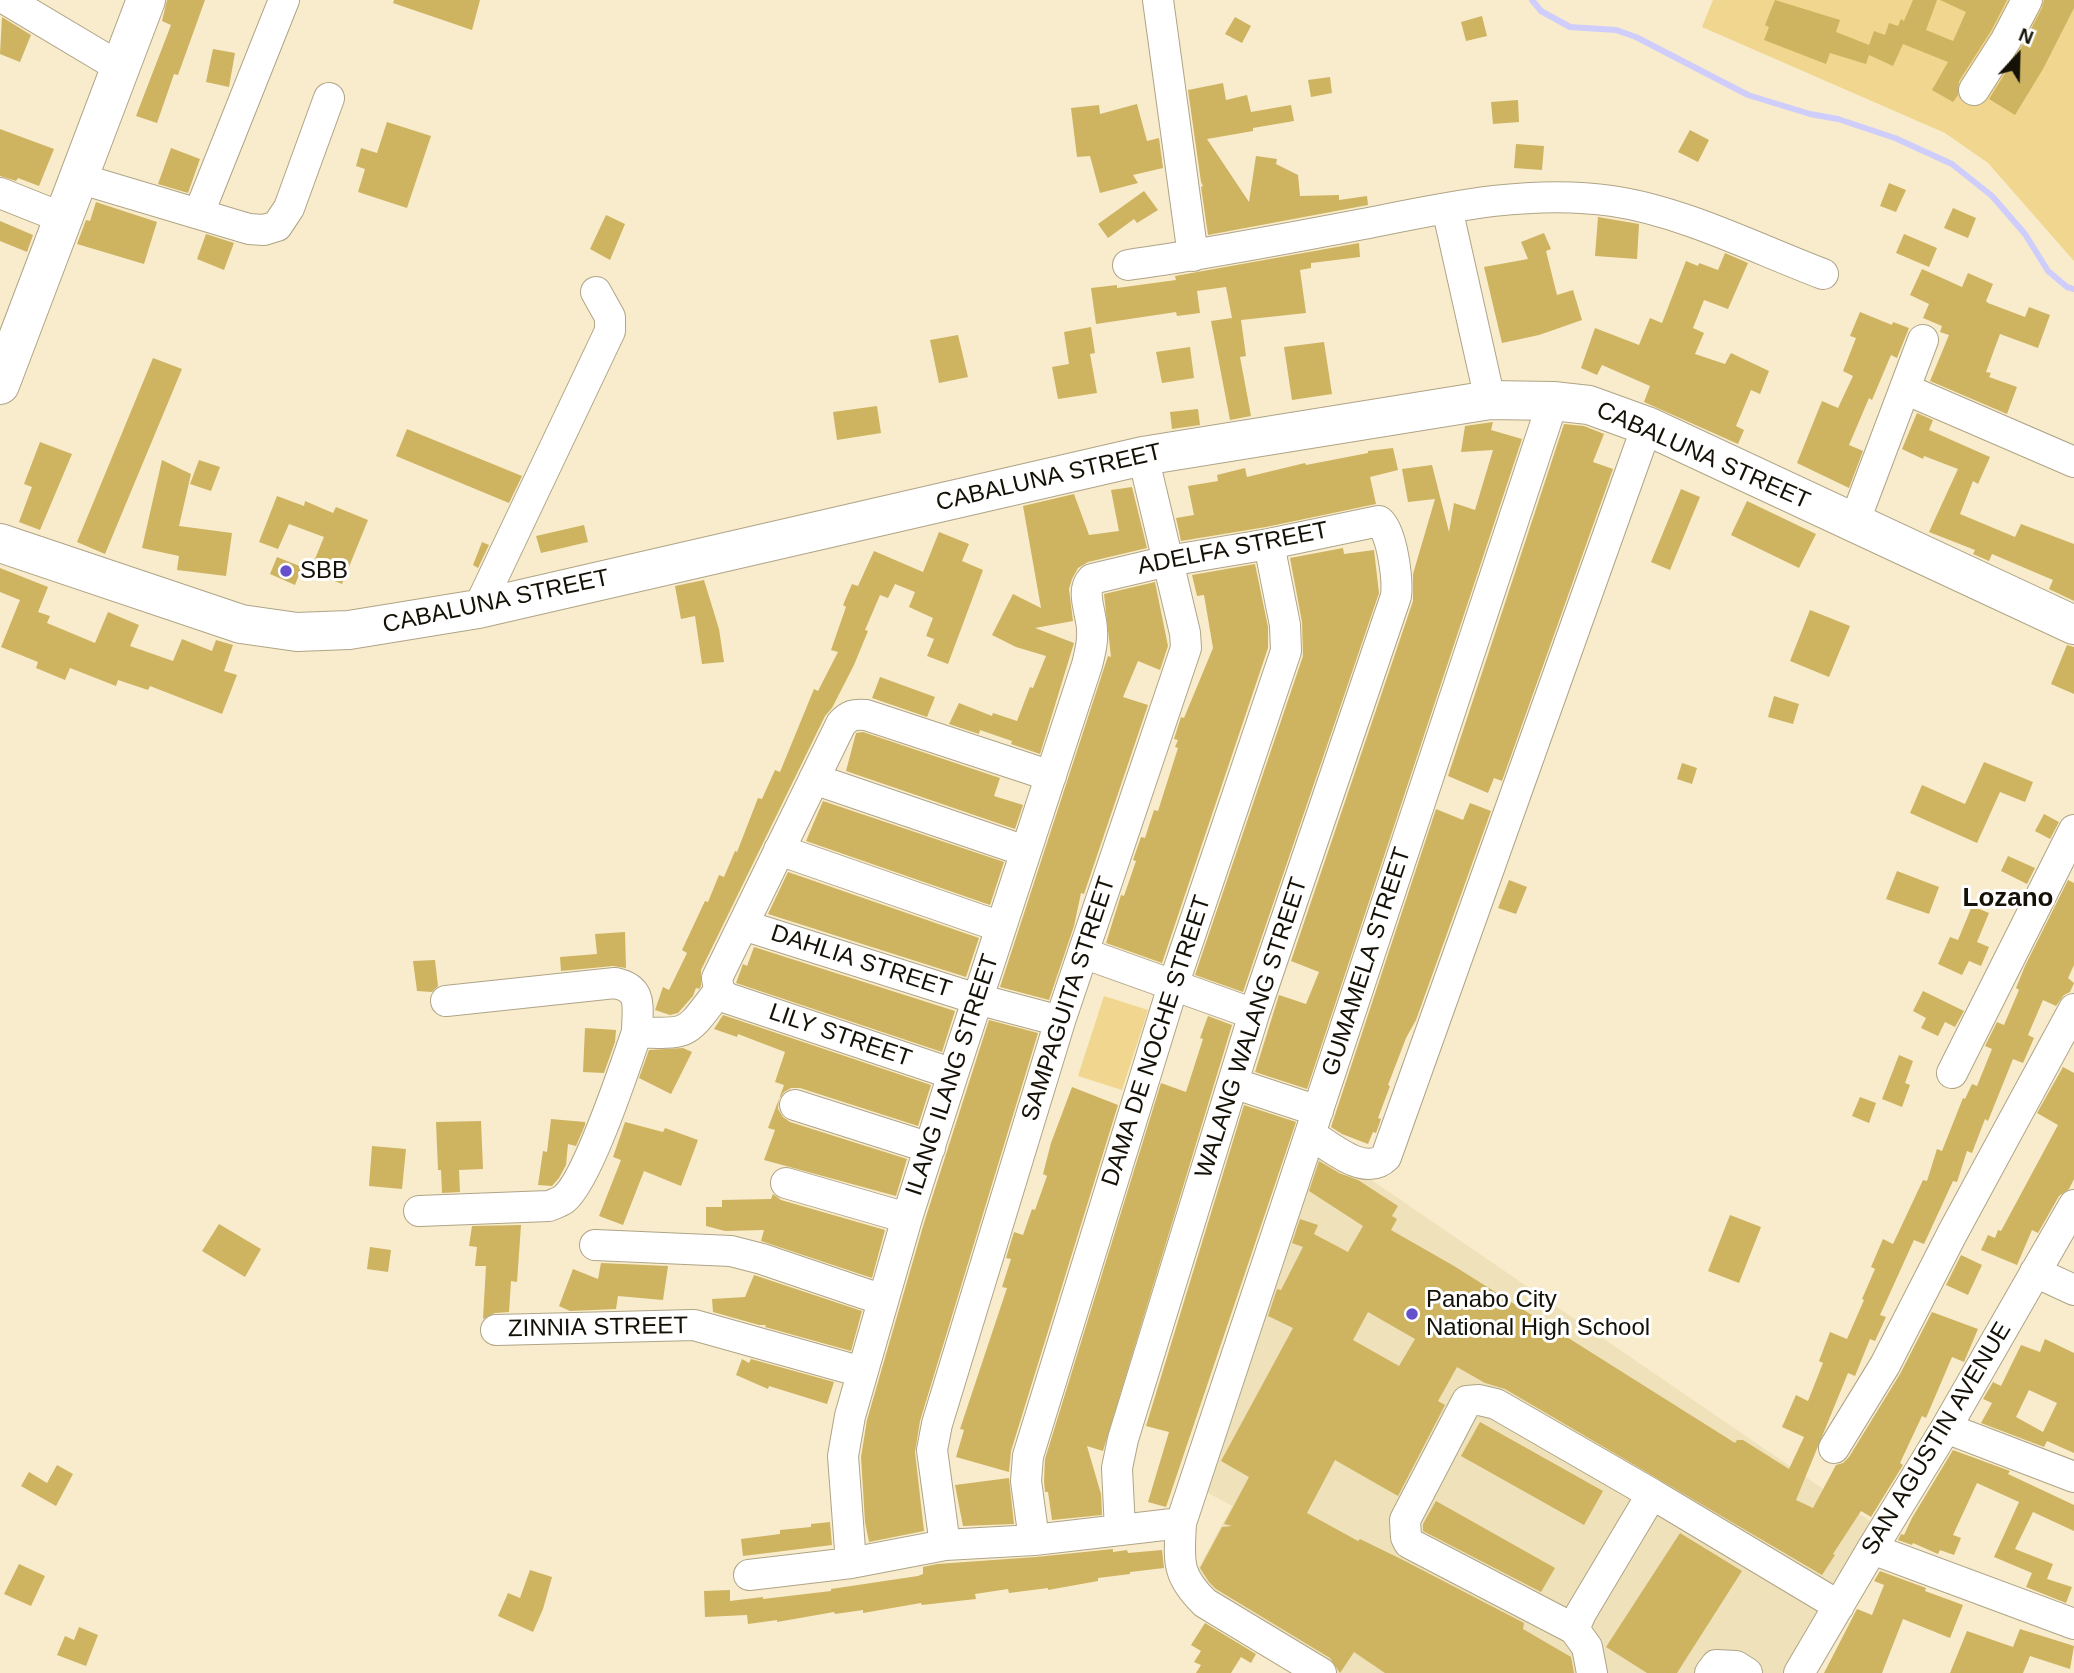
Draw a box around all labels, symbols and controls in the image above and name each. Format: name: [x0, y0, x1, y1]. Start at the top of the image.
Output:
north arrow: [1983, 21, 2053, 91]
text: N: [2016, 24, 2036, 48]
street label: CABALUNA STREET: [1592, 396, 1814, 516]
street label: CABALUNA STREET: [933, 438, 1165, 518]
street label: ADELFA STREET: [1135, 516, 1331, 582]
place label: SBB: [300, 557, 348, 585]
marker: SBB: [278, 563, 294, 579]
street label: CABALUNA STREET: [380, 564, 612, 640]
street label: GUMAMELA STREET: [1316, 844, 1418, 1080]
street label: SAMPAGUITA STREET: [1016, 873, 1122, 1125]
street label: WALANG WALANG STREET: [1190, 874, 1314, 1182]
district label: Lozano: [1963, 883, 2053, 915]
street label: DAMA DE NOCHE STREET: [1096, 892, 1218, 1190]
street label: DAHLIA STREET: [767, 919, 955, 1005]
street label: ILANG ILANG STREET: [900, 951, 1006, 1199]
street label: LILY STREET: [765, 998, 915, 1074]
place label: Panabo City National High School: [1426, 1286, 1650, 1342]
marker: Panabo City National High School: [1404, 1306, 1420, 1322]
street label: ZINNIA STREET: [508, 1312, 688, 1344]
street label: SAN AGUSTIN AVENUE: [1856, 1317, 2018, 1561]

